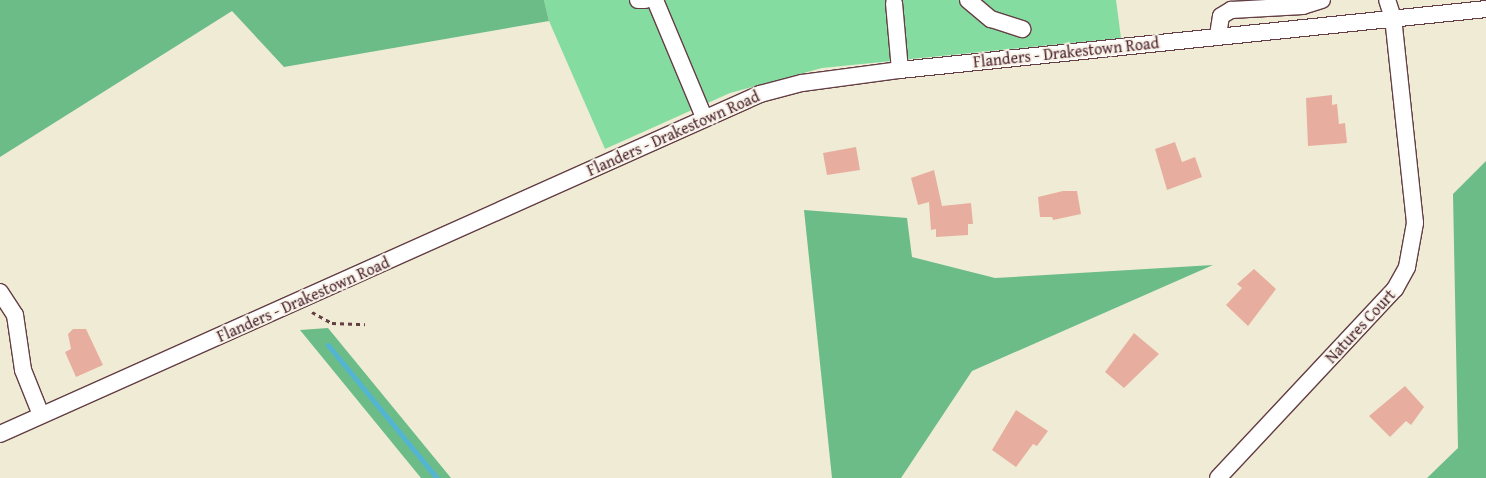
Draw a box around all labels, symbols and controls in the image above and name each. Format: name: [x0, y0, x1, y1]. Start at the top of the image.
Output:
street label: Flanders - Drakestown Road: [972, 33, 1160, 71]
street label: Flanders - Drakestown Road: [584, 86, 762, 180]
street label: Flanders - Drakestown Road: [214, 252, 392, 346]
street label: Natures Court: [1321, 285, 1399, 367]

